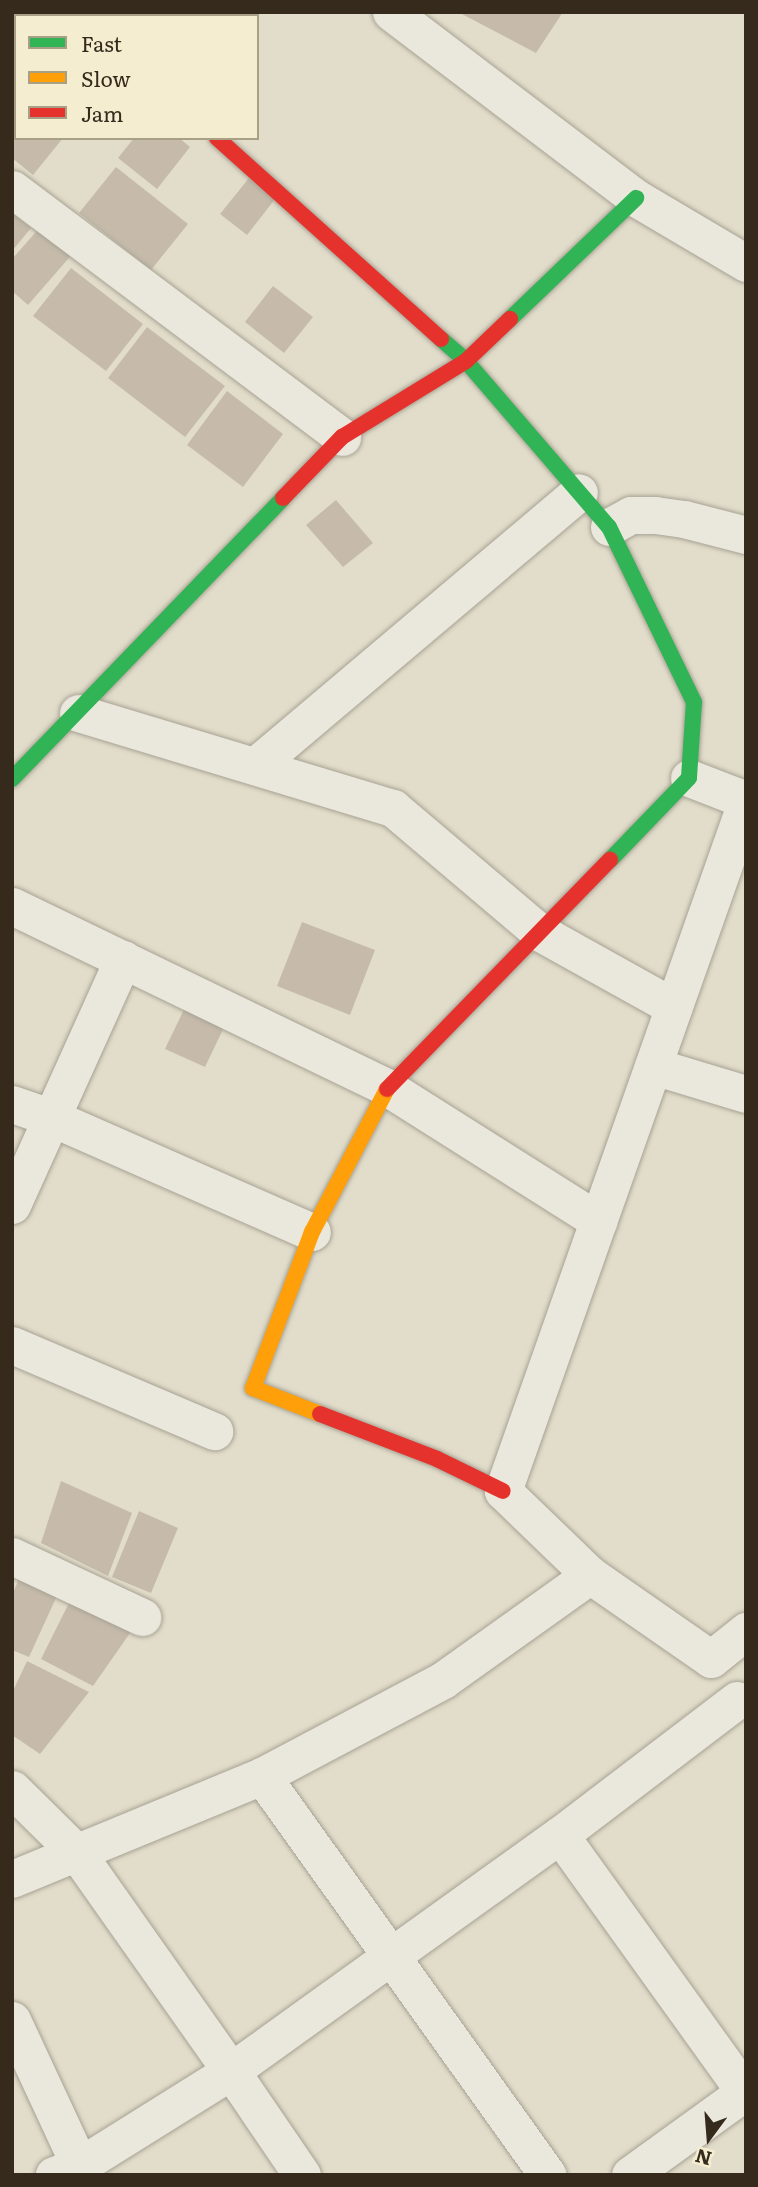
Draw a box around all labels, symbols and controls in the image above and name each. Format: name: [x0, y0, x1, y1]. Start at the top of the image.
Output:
legend: [14, 14, 259, 140]
text: Fast: [81, 27, 122, 58]
text: Slow: [81, 62, 131, 93]
text: Jam: [81, 97, 123, 128]
north arrow: [674, 2103, 744, 2173]
text: N: [692, 2143, 715, 2174]

